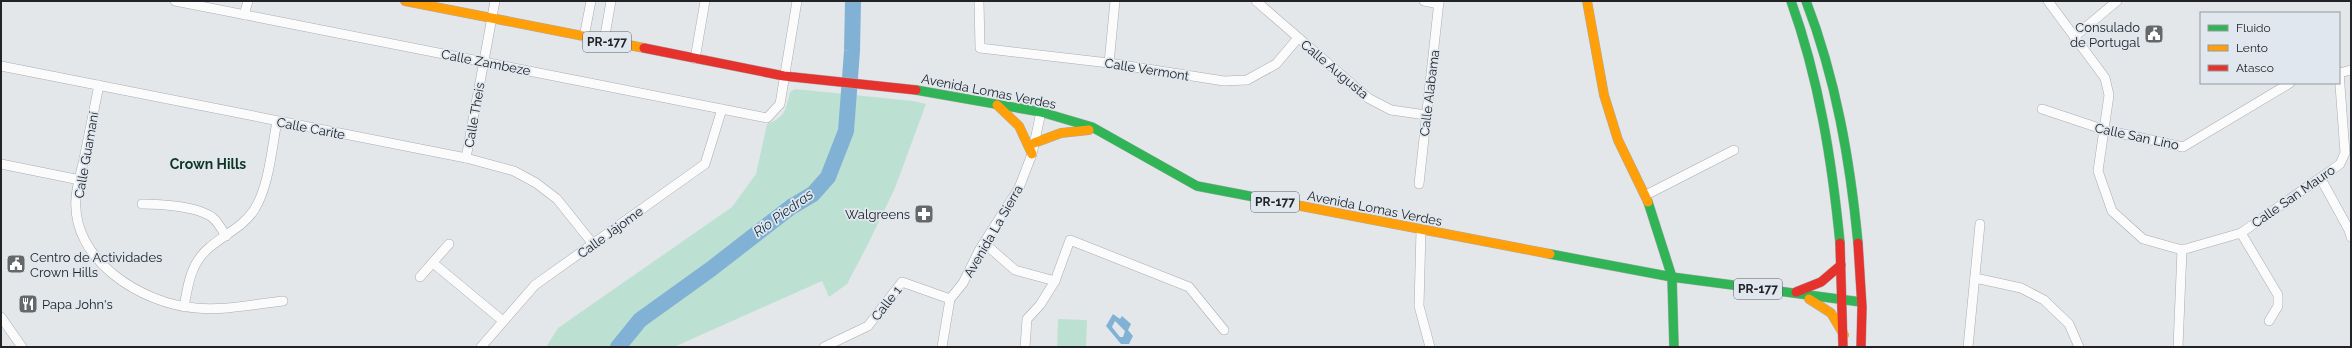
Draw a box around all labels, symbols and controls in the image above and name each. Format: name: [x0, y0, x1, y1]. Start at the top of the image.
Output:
legend: [2200, 12, 2340, 84]
place label: Consulado de Portugal: [2070, 20, 2140, 50]
text: Fluido: [2236, 21, 2271, 35]
public building icon: Consulado de Portugal: [2143, 23, 2165, 45]
road number: PR-177: [583, 32, 631, 52]
street label: Calle Augusta: [1298, 37, 1371, 102]
text: Lento: [2236, 41, 2268, 55]
street label: Calle Zambeze: [440, 46, 532, 79]
street label: Calle Alabama: [1417, 49, 1442, 137]
street label: Calle Vermont: [1104, 55, 1191, 84]
text: Atasco: [2236, 61, 2274, 75]
street label: Avenida Lomas Verdes: [920, 71, 1058, 112]
street label: Calle Theis: [461, 81, 488, 149]
street label: Calle Guamaní: [72, 111, 102, 200]
street label: Calle Carite: [275, 115, 347, 143]
street label: Calle San Lino: [2093, 120, 2181, 153]
district label: Crown Hills: [170, 156, 246, 172]
street label: Calle San Mauro: [2249, 162, 2338, 231]
street label: Avenida La Sierra: [961, 182, 1026, 280]
water label: Río Piedras: [750, 186, 816, 240]
street label: Avenida Lomas Verdes: [1306, 188, 1444, 229]
road number: PR-177: [1251, 192, 1299, 212]
street label: Calle Jájome: [575, 203, 646, 261]
pharmacy icon: Walgreens: [913, 203, 935, 225]
place label: Walgreens: [845, 207, 910, 222]
place label: Centro de Actividades Crown Hills: [30, 250, 162, 280]
public building icon: Centro de Actividades Crown Hills: [5, 253, 27, 275]
road number: PR-177: [1734, 279, 1782, 299]
street label: Calle 1: [868, 283, 905, 324]
restaurant icon: Papa John's: [17, 293, 39, 315]
place label: Papa John's: [42, 297, 113, 312]

